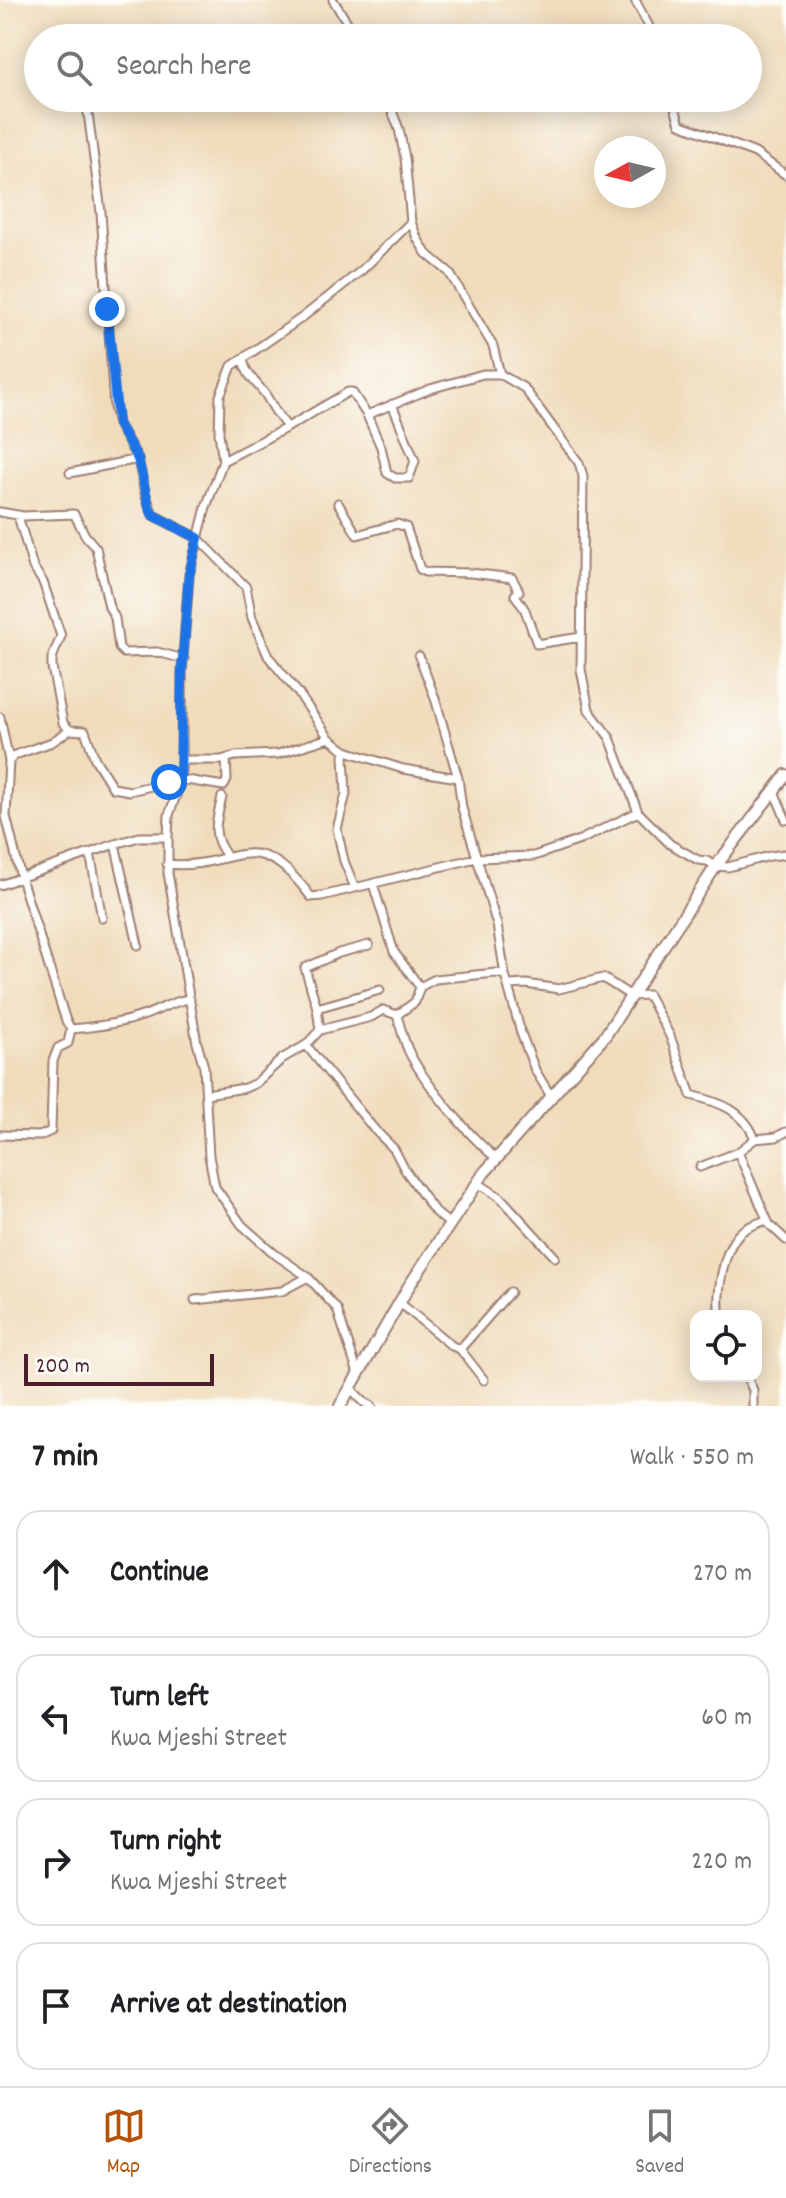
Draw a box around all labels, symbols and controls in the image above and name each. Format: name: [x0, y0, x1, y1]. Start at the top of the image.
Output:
search box: [24, 24, 762, 112]
icon: search: [52, 46, 96, 90]
text: Search here: [116, 47, 252, 90]
north arrow: [594, 136, 666, 208]
route end: [89, 291, 125, 327]
route start: [151, 764, 187, 800]
map controls: [690, 1310, 762, 1382]
button: locate: [690, 1310, 762, 1382]
scale bar: [24, 1350, 214, 1386]
text: 200 m: [36, 1352, 90, 1383]
text: 7 min: [32, 1434, 98, 1483]
text: Walk · 550 m: [630, 1440, 754, 1477]
icon: ahead: [34, 1552, 78, 1596]
text: Continue: [110, 1553, 209, 1596]
text: 270 m: [693, 1556, 752, 1593]
text: Turn left: [110, 1678, 209, 1721]
icon: left: [34, 1696, 78, 1740]
text: 60 m: [701, 1700, 752, 1737]
text: Kwa Mjeshi Street: [110, 1721, 287, 1758]
text: Turn right: [110, 1822, 221, 1865]
icon: right: [34, 1840, 78, 1884]
text: 220 m: [691, 1844, 752, 1881]
text: Kwa Mjeshi Street: [110, 1865, 287, 1902]
icon: arrive: [34, 1984, 78, 2028]
text: Arrive at destination: [110, 1985, 347, 2028]
tab: Map: [102, 2104, 146, 2183]
tab: Directions: [349, 2104, 432, 2183]
tab: Saved: [635, 2104, 684, 2183]

